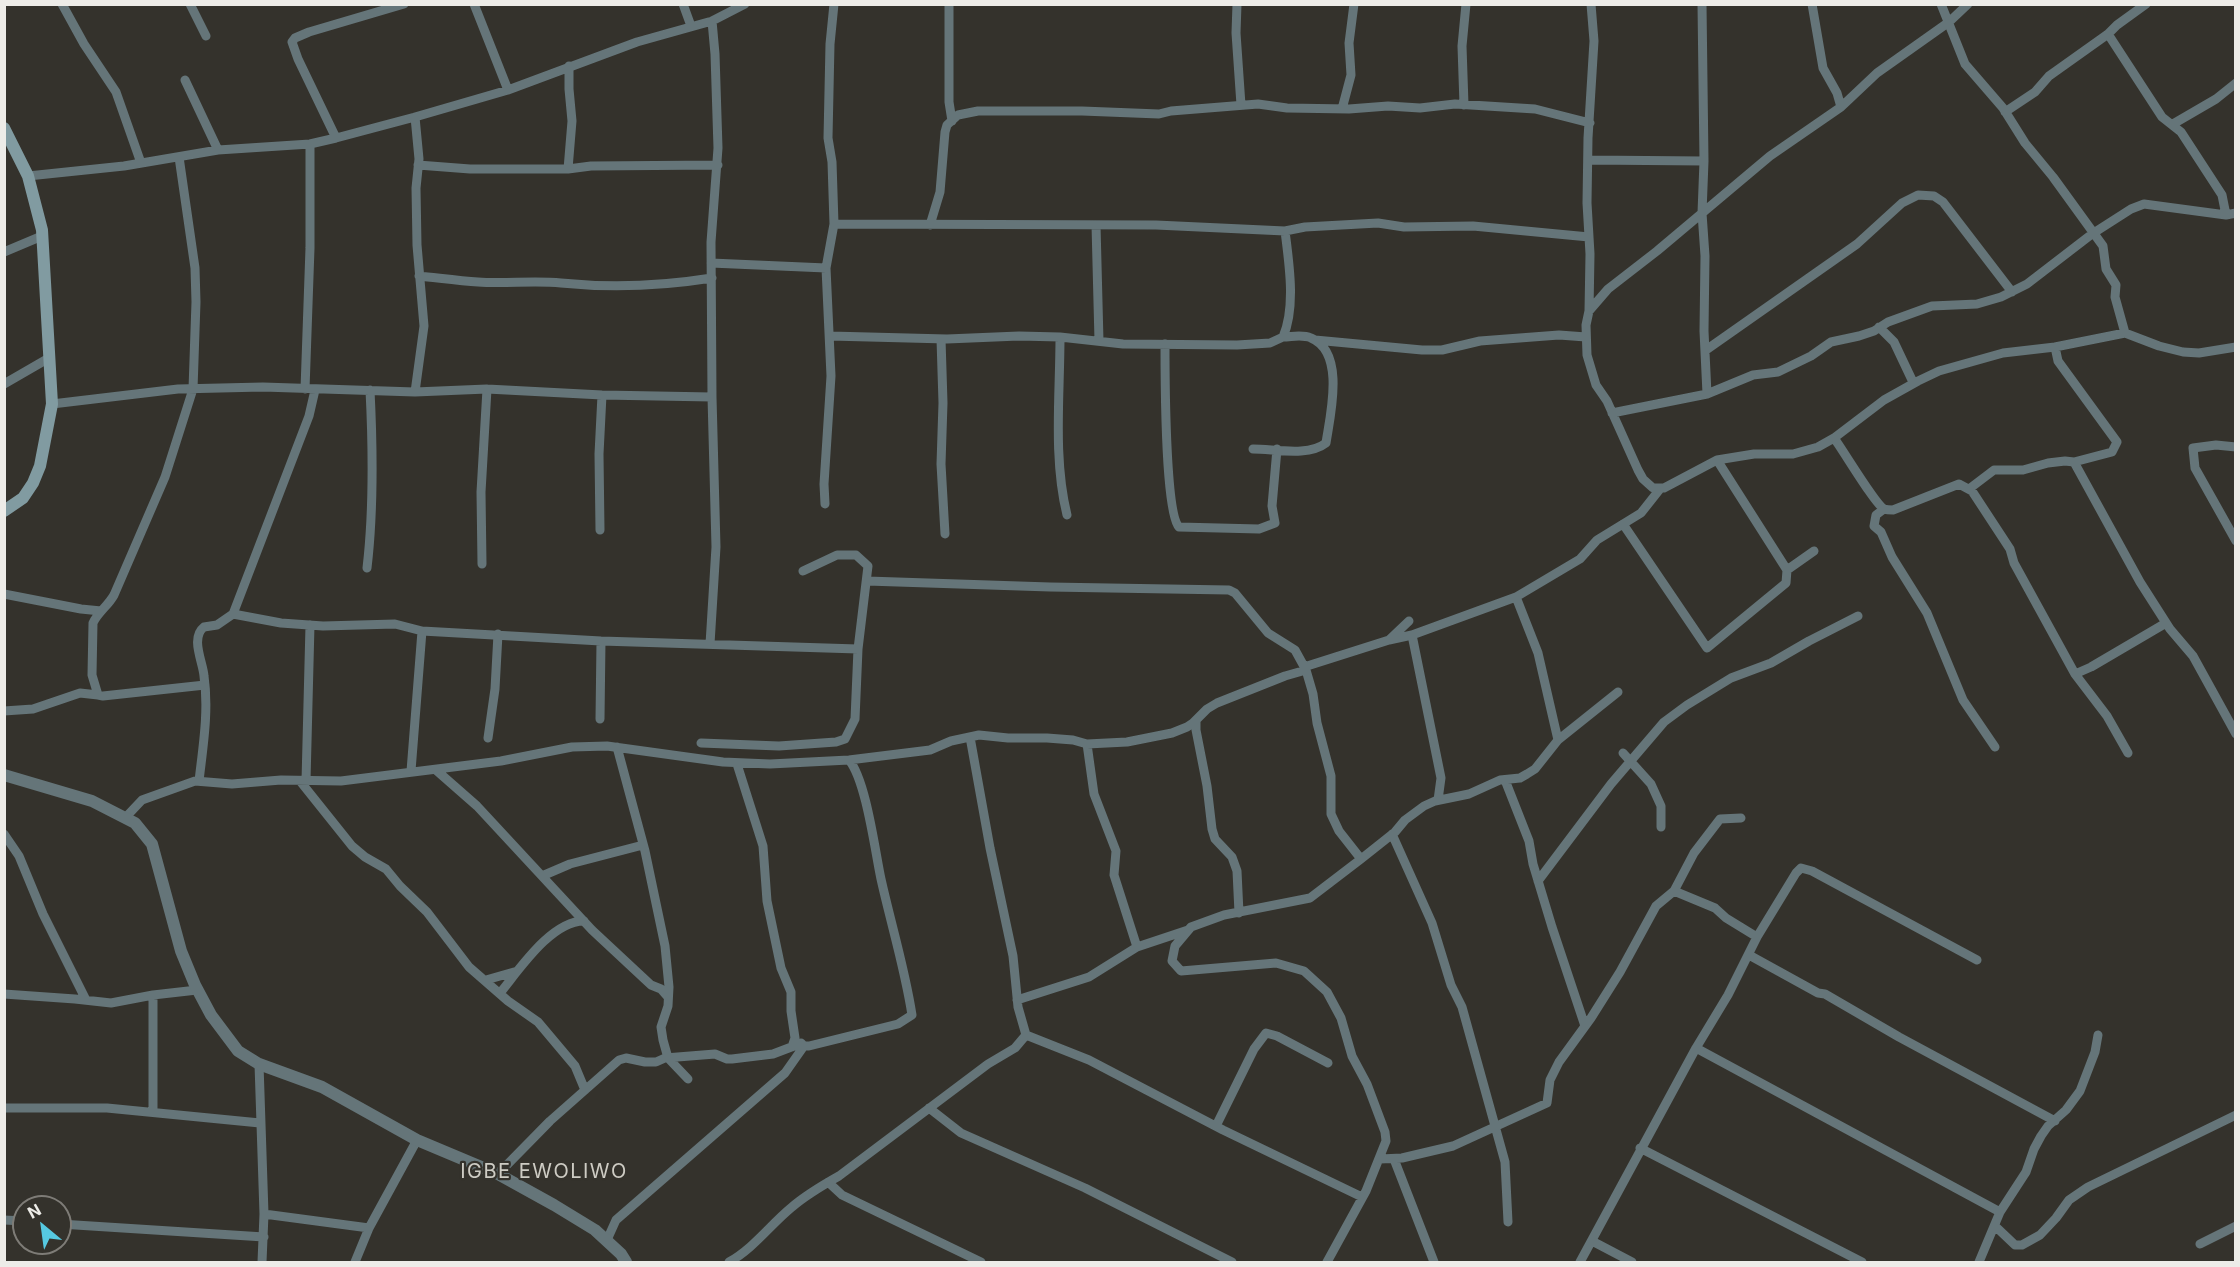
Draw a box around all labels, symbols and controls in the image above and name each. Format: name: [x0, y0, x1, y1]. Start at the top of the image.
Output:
district label: IGBE EWOLIWO: [460, 1160, 628, 1184]
north arrow: [12, 1195, 72, 1255]
text: N: [24, 1199, 44, 1223]

